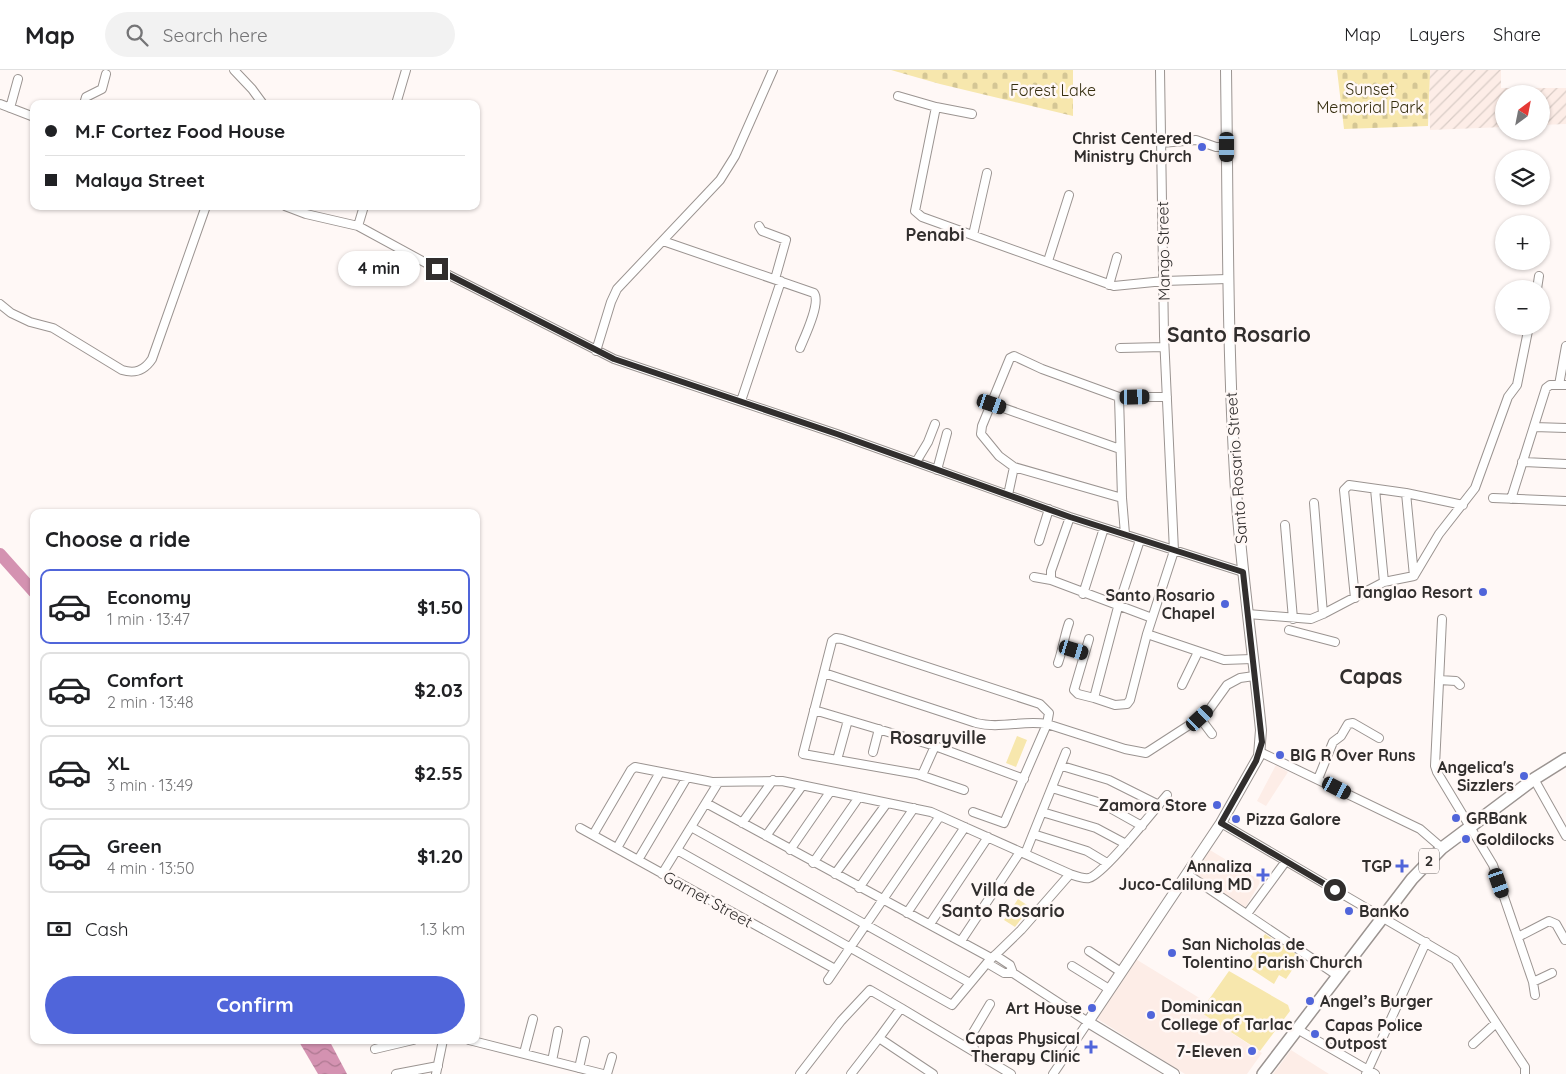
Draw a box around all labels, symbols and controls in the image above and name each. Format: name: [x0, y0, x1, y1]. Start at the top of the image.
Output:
search box: [105, 12, 455, 57]
text: Map: [25, 20, 75, 50]
icon: search: [123, 21, 151, 49]
text: Search here: [163, 23, 268, 47]
text: Map: [1344, 23, 1381, 46]
text: Layers: [1409, 23, 1465, 46]
text: Share: [1493, 23, 1541, 46]
park label: Sunset Memorial Park: [1316, 79, 1424, 117]
park label: Forest Lake: [1010, 80, 1096, 100]
north arrow: [1495, 85, 1550, 140]
map controls: [1495, 85, 1550, 335]
text: M.F Cortez Food House: [75, 119, 285, 143]
place label: Christ Centered Ministry Church: [1072, 128, 1192, 166]
car: [1219, 132, 1234, 162]
marker: Christ Centered Ministry Church: [1196, 141, 1208, 153]
button: layers: [1495, 150, 1550, 205]
text: Malaya Street: [75, 168, 205, 192]
street label: Mango Street: [1152, 201, 1174, 301]
button: +: [1495, 215, 1550, 270]
district label: Penabi: [906, 223, 964, 246]
callout: 4 min: [337, 252, 420, 286]
text: 4 min: [358, 258, 400, 278]
route end: [426, 258, 448, 280]
button: −: [1495, 280, 1550, 335]
district label: Santo Rosario: [1167, 321, 1311, 347]
car: [1119, 389, 1150, 405]
street label: Santo Rosario Street: [1221, 391, 1251, 545]
car: [975, 392, 1008, 416]
text: Choose a ride: [45, 525, 190, 553]
place label: Tanglao Resort: [1354, 582, 1473, 602]
icon: car: [47, 584, 92, 629]
text: Economy: [107, 585, 191, 609]
place label: Santo Rosario Chapel: [1105, 585, 1215, 623]
marker: Tanglao Resort: [1477, 586, 1489, 598]
text: $1.50: [417, 595, 463, 619]
marker: Santo Rosario Chapel: [1219, 598, 1231, 610]
text: 1 min · 13:47: [107, 609, 190, 629]
car: [1057, 638, 1090, 662]
district label: Capas: [1340, 663, 1402, 689]
icon: car: [47, 667, 92, 712]
text: Comfort: [107, 668, 184, 692]
text: $2.03: [414, 678, 463, 702]
text: 2 min · 13:48: [107, 692, 194, 712]
car: [1183, 702, 1216, 734]
district label: Rosaryville: [890, 726, 986, 749]
place label: BIG R Over Runs: [1290, 745, 1416, 765]
marker: BIG R Over Runs: [1274, 749, 1286, 761]
icon: car: [47, 750, 92, 795]
text: XL: [107, 751, 130, 775]
place label: Angelica's Sizzlers: [1437, 757, 1514, 795]
text: $2.55: [414, 761, 463, 785]
marker: Angelica's Sizzlers: [1518, 770, 1530, 782]
text: 3 min · 13:49: [107, 775, 193, 795]
car: [1320, 775, 1353, 801]
place label: Zamora Store: [1099, 795, 1207, 815]
marker: Zamora Store: [1211, 799, 1223, 811]
place label: GRBank: [1466, 808, 1527, 828]
place label: Pizza Galore: [1246, 809, 1341, 829]
marker: GRBank: [1450, 812, 1462, 824]
marker: Pizza Galore: [1230, 813, 1242, 825]
place label: Goldilocks: [1476, 829, 1555, 849]
icon: car: [47, 833, 92, 878]
marker: Goldilocks: [1460, 833, 1472, 845]
text: Green: [107, 834, 162, 858]
text: $1.20: [417, 844, 463, 868]
road number: 2: [1419, 848, 1439, 874]
place label: Annaliza Juco-Calilung MD: [1119, 856, 1252, 894]
place label: TGP: [1362, 856, 1392, 876]
text: 4 min · 13:50: [107, 858, 194, 878]
marker: TGP: [1396, 860, 1408, 872]
street label: Garnet Street: [660, 866, 756, 932]
car: [1487, 866, 1510, 900]
marker: Annaliza Juco-Calilung MD: [1256, 868, 1270, 882]
district label: Villa de Santo Rosario: [941, 878, 1065, 922]
route start: [1324, 879, 1346, 901]
place label: BanKo: [1359, 901, 1409, 921]
marker: BanKo: [1343, 905, 1355, 917]
icon: cash: [45, 915, 73, 943]
text: Cash: [85, 917, 129, 941]
text: 1.3 km: [420, 919, 465, 939]
place label: San Nicholas de Tolentino Parish Church: [1182, 934, 1363, 972]
marker: San Nicholas de Tolentino Parish Church: [1166, 947, 1178, 959]
button: Confirm: [45, 976, 465, 1034]
place label: Angel’s Burger: [1320, 991, 1433, 1011]
marker: Angel’s Burger: [1304, 995, 1316, 1007]
place label: Dominican College of Tarlac: [1161, 996, 1292, 1034]
place label: Art House: [1006, 998, 1082, 1018]
marker: Art House: [1086, 1002, 1098, 1014]
marker: Dominican College of Tarlac: [1145, 1009, 1157, 1021]
place label: Capas Police Outpost: [1325, 1015, 1423, 1053]
place label: Capas Physical Therapy Clinic: [965, 1028, 1080, 1066]
marker: Capas Police Outpost: [1309, 1028, 1321, 1040]
marker: Capas Physical Therapy Clinic: [1084, 1040, 1098, 1054]
place label: 7-Eleven: [1176, 1041, 1242, 1061]
marker: 7-Eleven: [1246, 1045, 1258, 1057]

